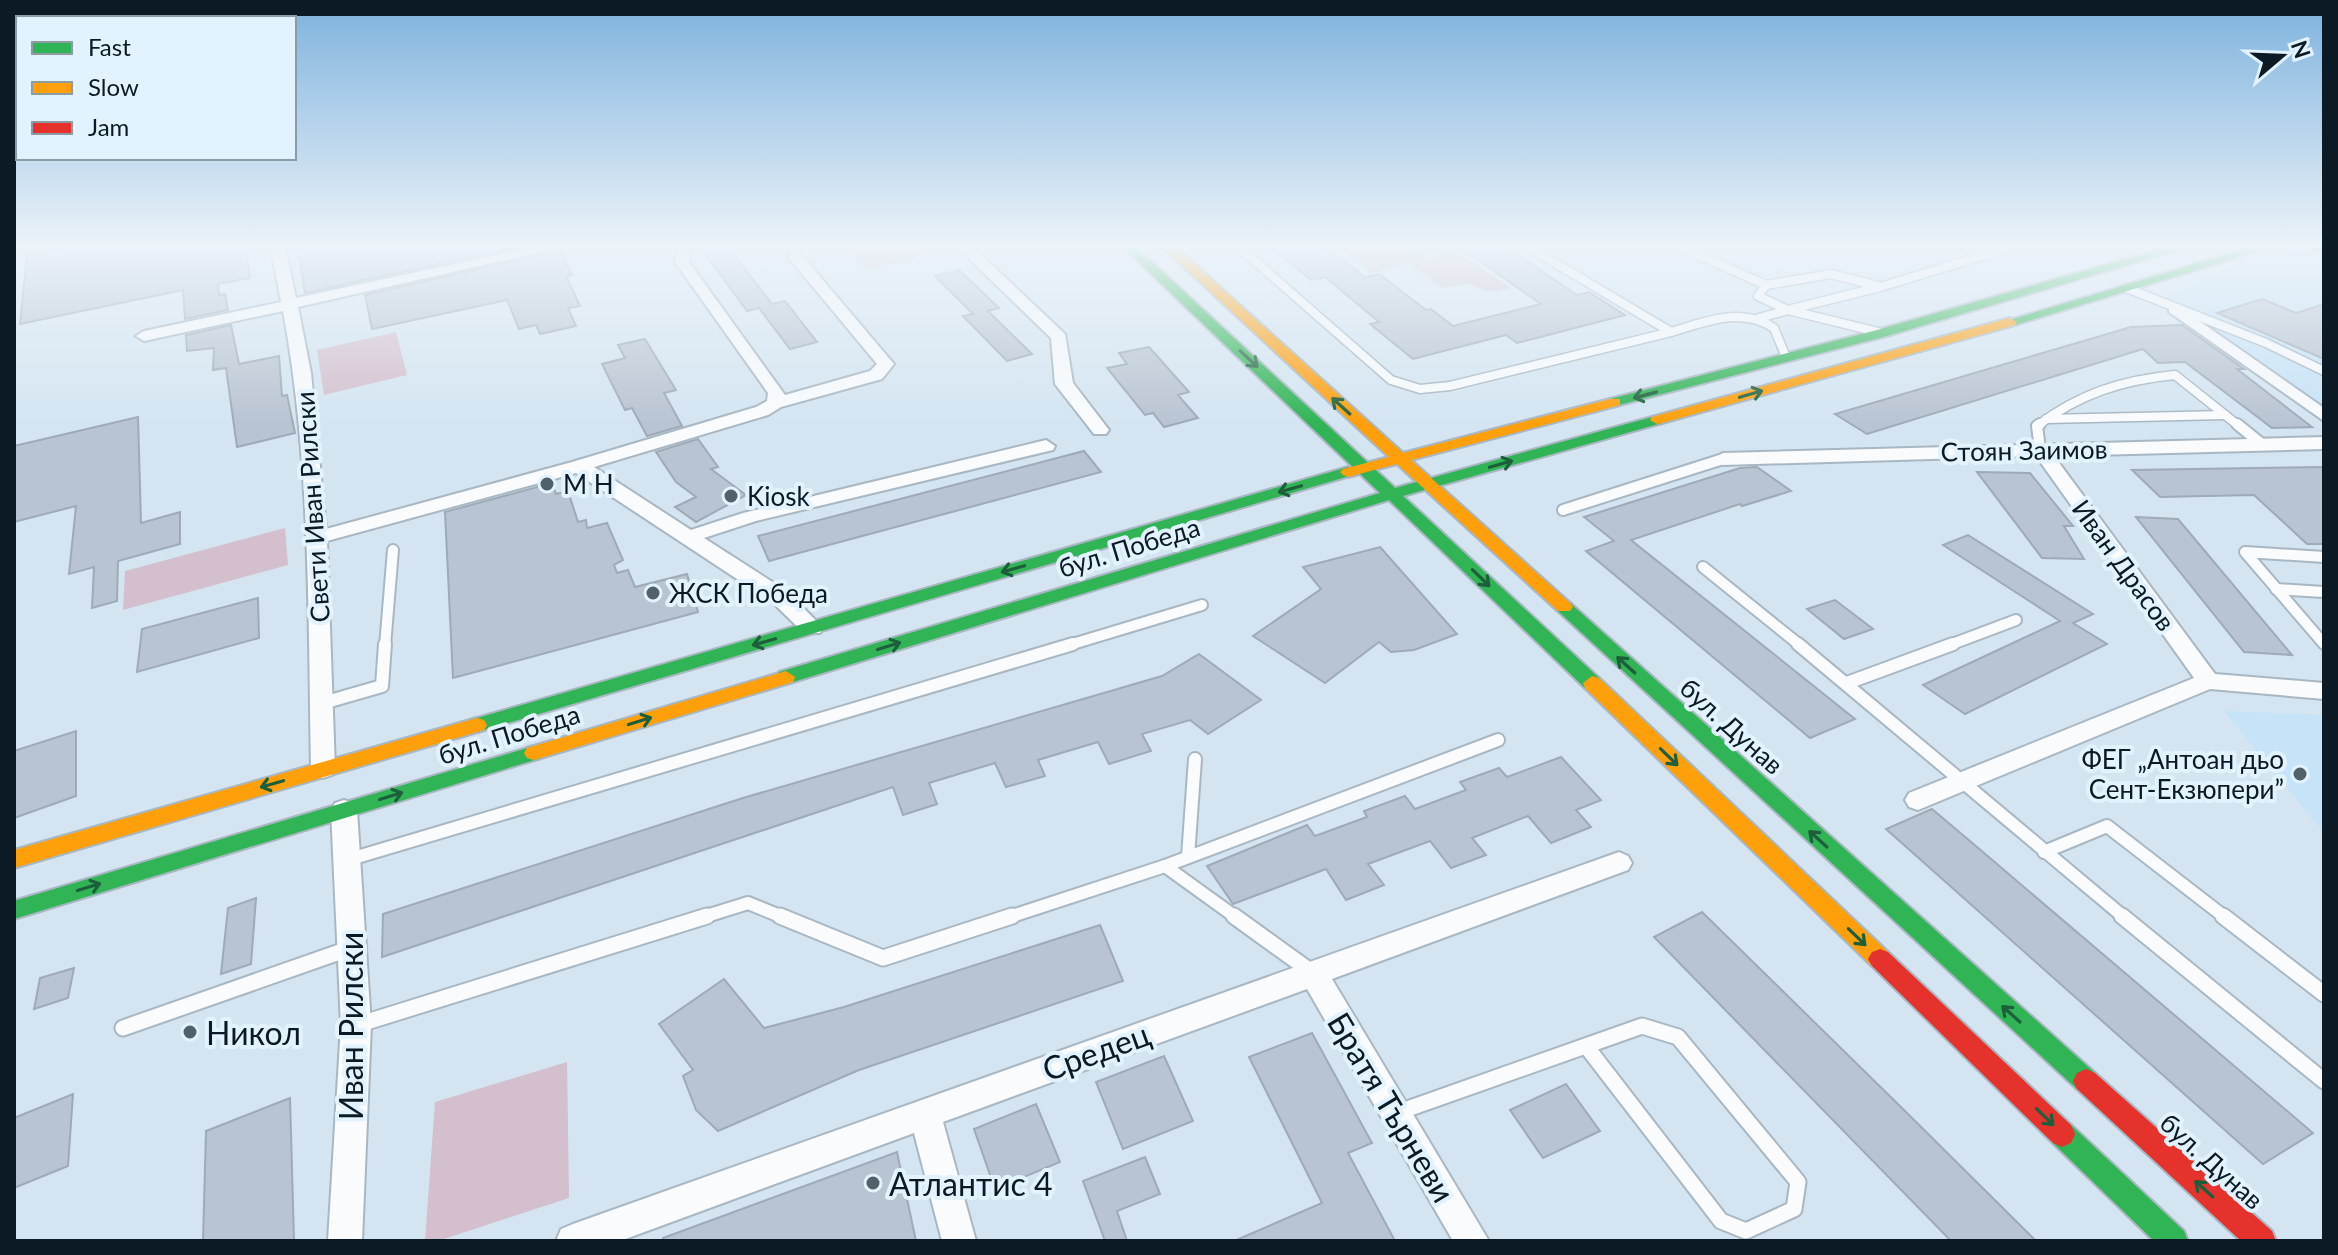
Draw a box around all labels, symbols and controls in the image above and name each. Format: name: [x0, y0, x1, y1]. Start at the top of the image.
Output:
legend: [16, 16, 296, 160]
north arrow: [2242, 16, 2322, 96]
text: Fast: [88, 32, 131, 61]
text: N: [2286, 37, 2317, 62]
text: Slow: [88, 72, 139, 101]
text: Jam: [88, 112, 129, 141]
one-way arrow: [1239, 349, 1259, 368]
one-way arrow: [1738, 386, 1764, 401]
one-way arrow: [1632, 388, 1658, 403]
street label: Свети Иван Рилски: [288, 390, 336, 624]
one-way arrow: [1331, 397, 1351, 415]
street label: Стоян Заимов: [1940, 433, 2108, 467]
one-way arrow: [1487, 456, 1513, 471]
place label: М Н: [563, 468, 614, 500]
marker: М Н: [538, 475, 556, 493]
place label: Kiosk: [747, 480, 810, 512]
one-way arrow: [1277, 482, 1303, 497]
marker: Kiosk: [722, 487, 740, 505]
street label: Иван Драсов: [2066, 493, 2182, 637]
street label: бул. Победа: [1054, 510, 1204, 584]
one-way arrow: [1001, 562, 1027, 577]
one-way arrow: [1471, 568, 1491, 587]
place label: ЖСК Победа: [669, 577, 828, 609]
marker: ЖСК Победа: [644, 584, 662, 602]
one-way arrow: [751, 635, 777, 650]
one-way arrow: [876, 638, 902, 653]
one-way arrow: [1616, 656, 1636, 674]
street label: бул. Дунав: [1674, 671, 1790, 781]
street label: бул. Победа: [434, 697, 584, 771]
one-way arrow: [627, 713, 653, 728]
place label: ФЕГ „Антоан дьо Сент-Екзюпери”: [2081, 743, 2284, 805]
one-way arrow: [1659, 748, 1679, 767]
marker: ФЕГ „Антоан дьо Сент-Екзюпери”: [2291, 765, 2309, 783]
one-way arrow: [259, 777, 285, 792]
one-way arrow: [378, 788, 404, 803]
one-way arrow: [1809, 831, 1829, 849]
one-way arrow: [75, 879, 101, 894]
one-way arrow: [1847, 928, 1867, 947]
street label: Иван Рилски: [331, 932, 370, 1120]
street label: Братя Търневи: [1320, 1005, 1464, 1209]
one-way arrow: [2002, 1005, 2022, 1023]
place label: Никол: [206, 1013, 301, 1052]
street label: Средец: [1037, 1014, 1155, 1088]
marker: Никол: [181, 1023, 199, 1041]
street label: бул. Дунав: [2154, 1106, 2270, 1216]
one-way arrow: [2035, 1107, 2054, 1126]
place label: Атлантис 4: [889, 1164, 1053, 1203]
marker: Атлантис 4: [864, 1174, 882, 1192]
one-way arrow: [2194, 1180, 2214, 1198]

